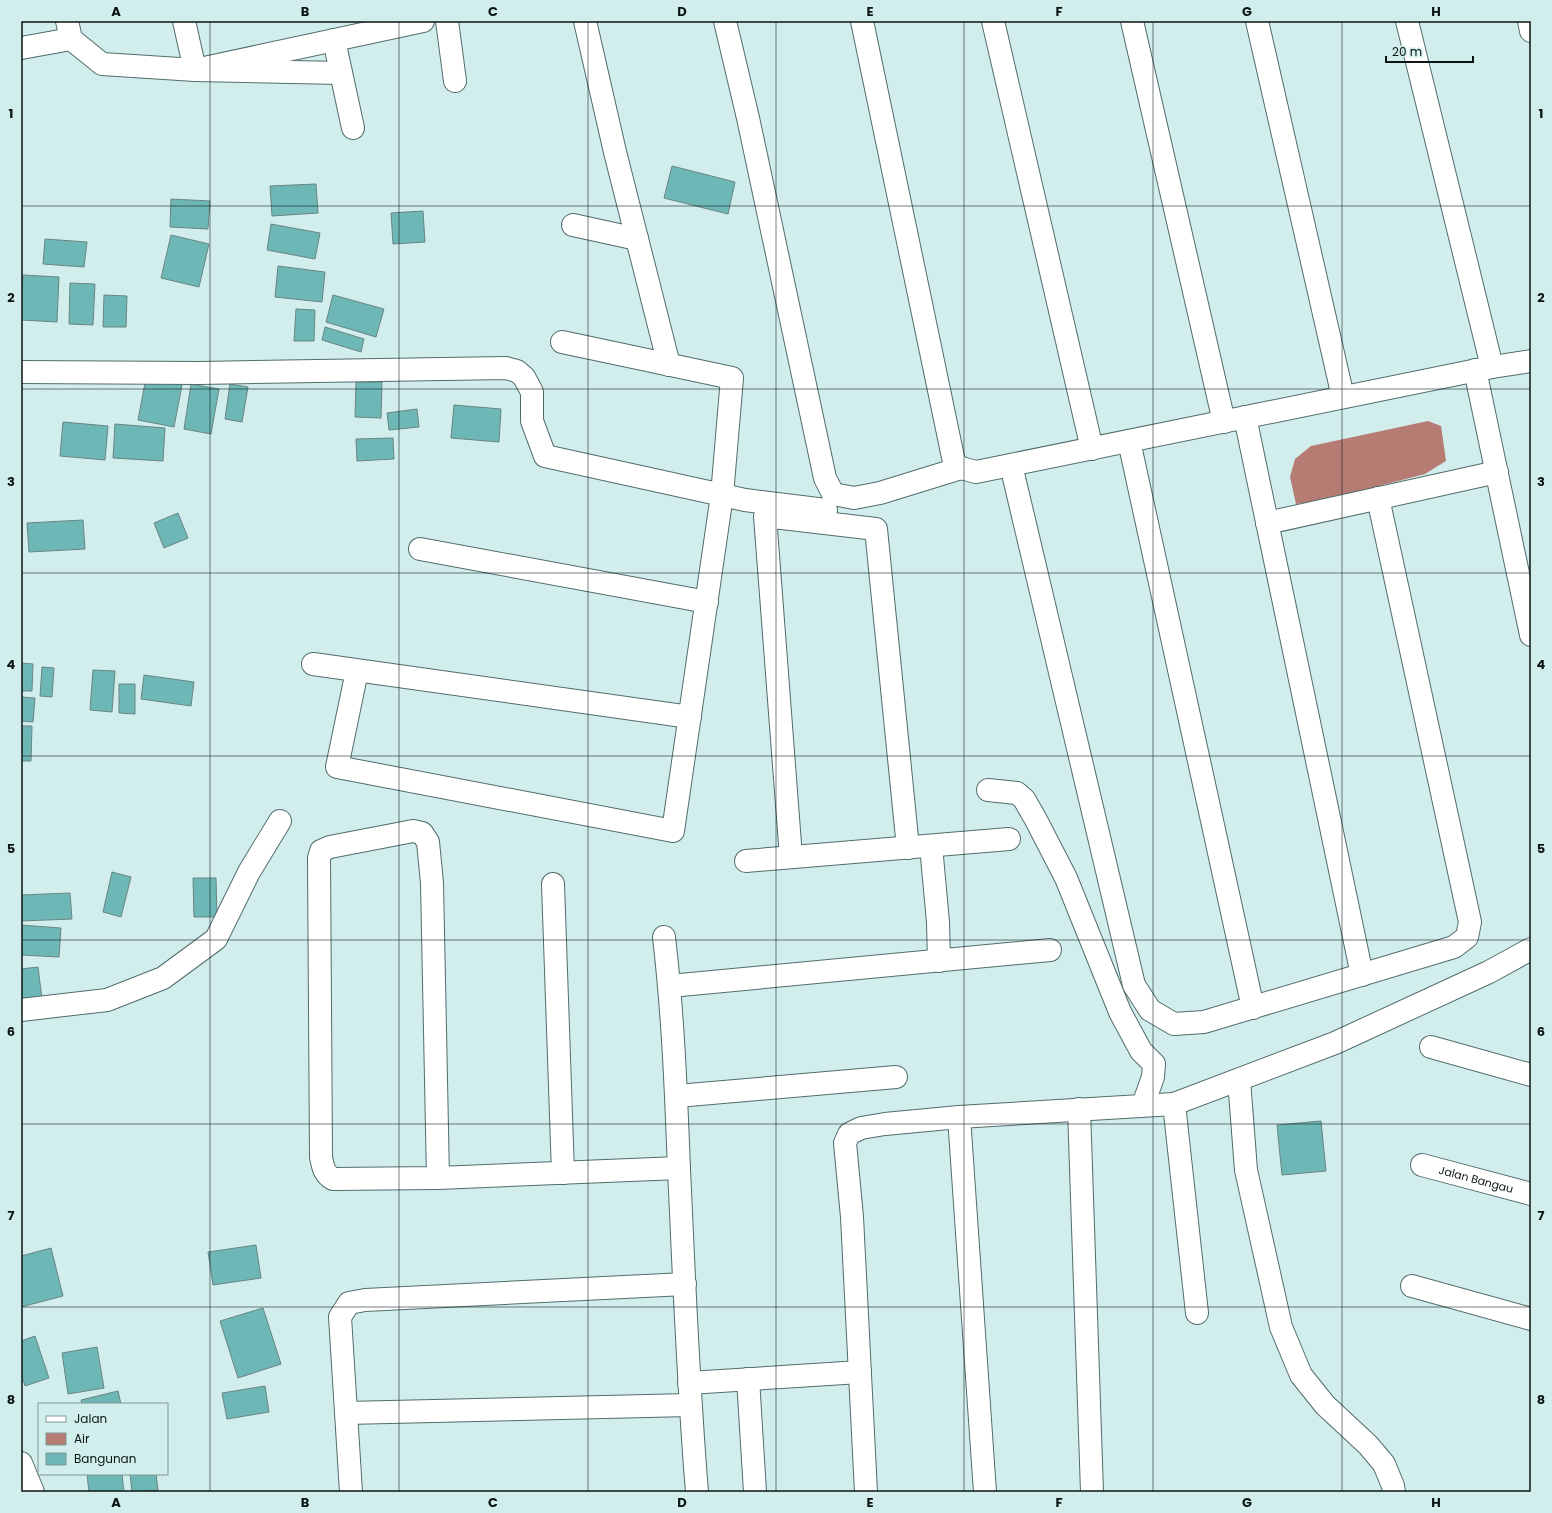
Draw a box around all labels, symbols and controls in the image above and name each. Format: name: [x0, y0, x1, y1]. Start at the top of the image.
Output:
text: A: [111, 2, 121, 21]
text: B: [301, 2, 310, 21]
text: C: [488, 2, 498, 21]
text: D: [677, 2, 687, 21]
text: E: [866, 2, 874, 21]
text: F: [1055, 2, 1063, 21]
text: G: [1242, 2, 1252, 21]
text: H: [1431, 2, 1441, 21]
scale bar: [1386, 38, 1473, 64]
text: 20 m: [1392, 43, 1422, 60]
text: 1: [9, 104, 13, 123]
text: 1: [1539, 104, 1543, 123]
text: 2: [7, 288, 15, 307]
text: 2: [1537, 288, 1545, 307]
text: 3: [7, 472, 15, 491]
text: 3: [1537, 472, 1545, 491]
text: 4: [7, 655, 16, 674]
text: 4: [1537, 655, 1546, 674]
text: 5: [7, 839, 15, 858]
text: 5: [1537, 839, 1545, 858]
text: 6: [7, 1022, 15, 1041]
text: 6: [1537, 1022, 1545, 1041]
street label: Jalan Bangau: [1437, 1162, 1515, 1197]
text: 7: [8, 1206, 15, 1225]
text: 7: [1538, 1206, 1545, 1225]
text: 8: [7, 1390, 15, 1409]
text: 8: [1537, 1390, 1545, 1409]
legend: [38, 1403, 168, 1475]
text: Jalan: [74, 1410, 107, 1427]
text: Air: [74, 1430, 90, 1447]
text: Bangunan: [74, 1450, 136, 1467]
text: A: [111, 1493, 121, 1512]
text: B: [301, 1493, 310, 1512]
text: C: [488, 1493, 498, 1512]
text: D: [677, 1493, 687, 1512]
text: E: [866, 1493, 874, 1512]
text: F: [1055, 1493, 1063, 1512]
text: G: [1242, 1493, 1252, 1512]
text: H: [1431, 1493, 1441, 1512]

